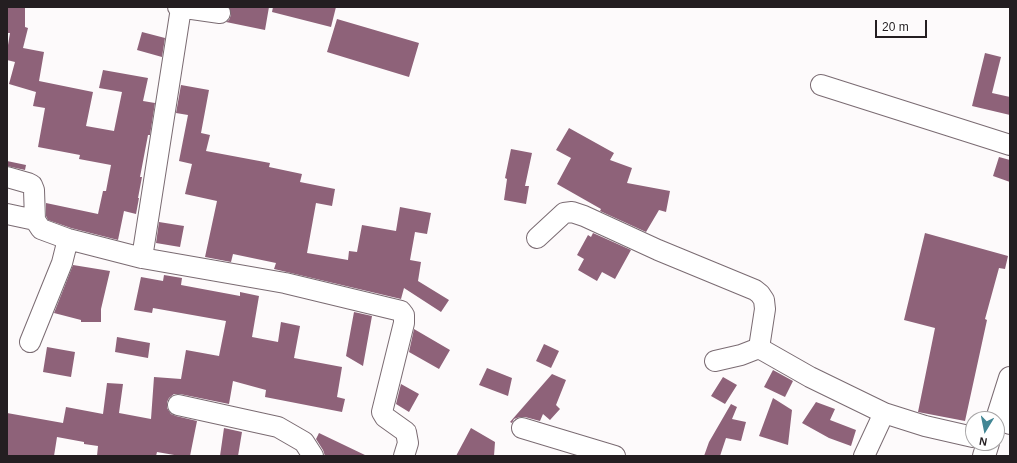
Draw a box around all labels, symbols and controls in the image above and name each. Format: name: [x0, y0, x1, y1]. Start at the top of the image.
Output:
scale bar: [877, 12, 929, 38]
text: 20 m: [882, 20, 909, 34]
north arrow: [965, 411, 1005, 451]
text: N: [978, 435, 988, 448]

